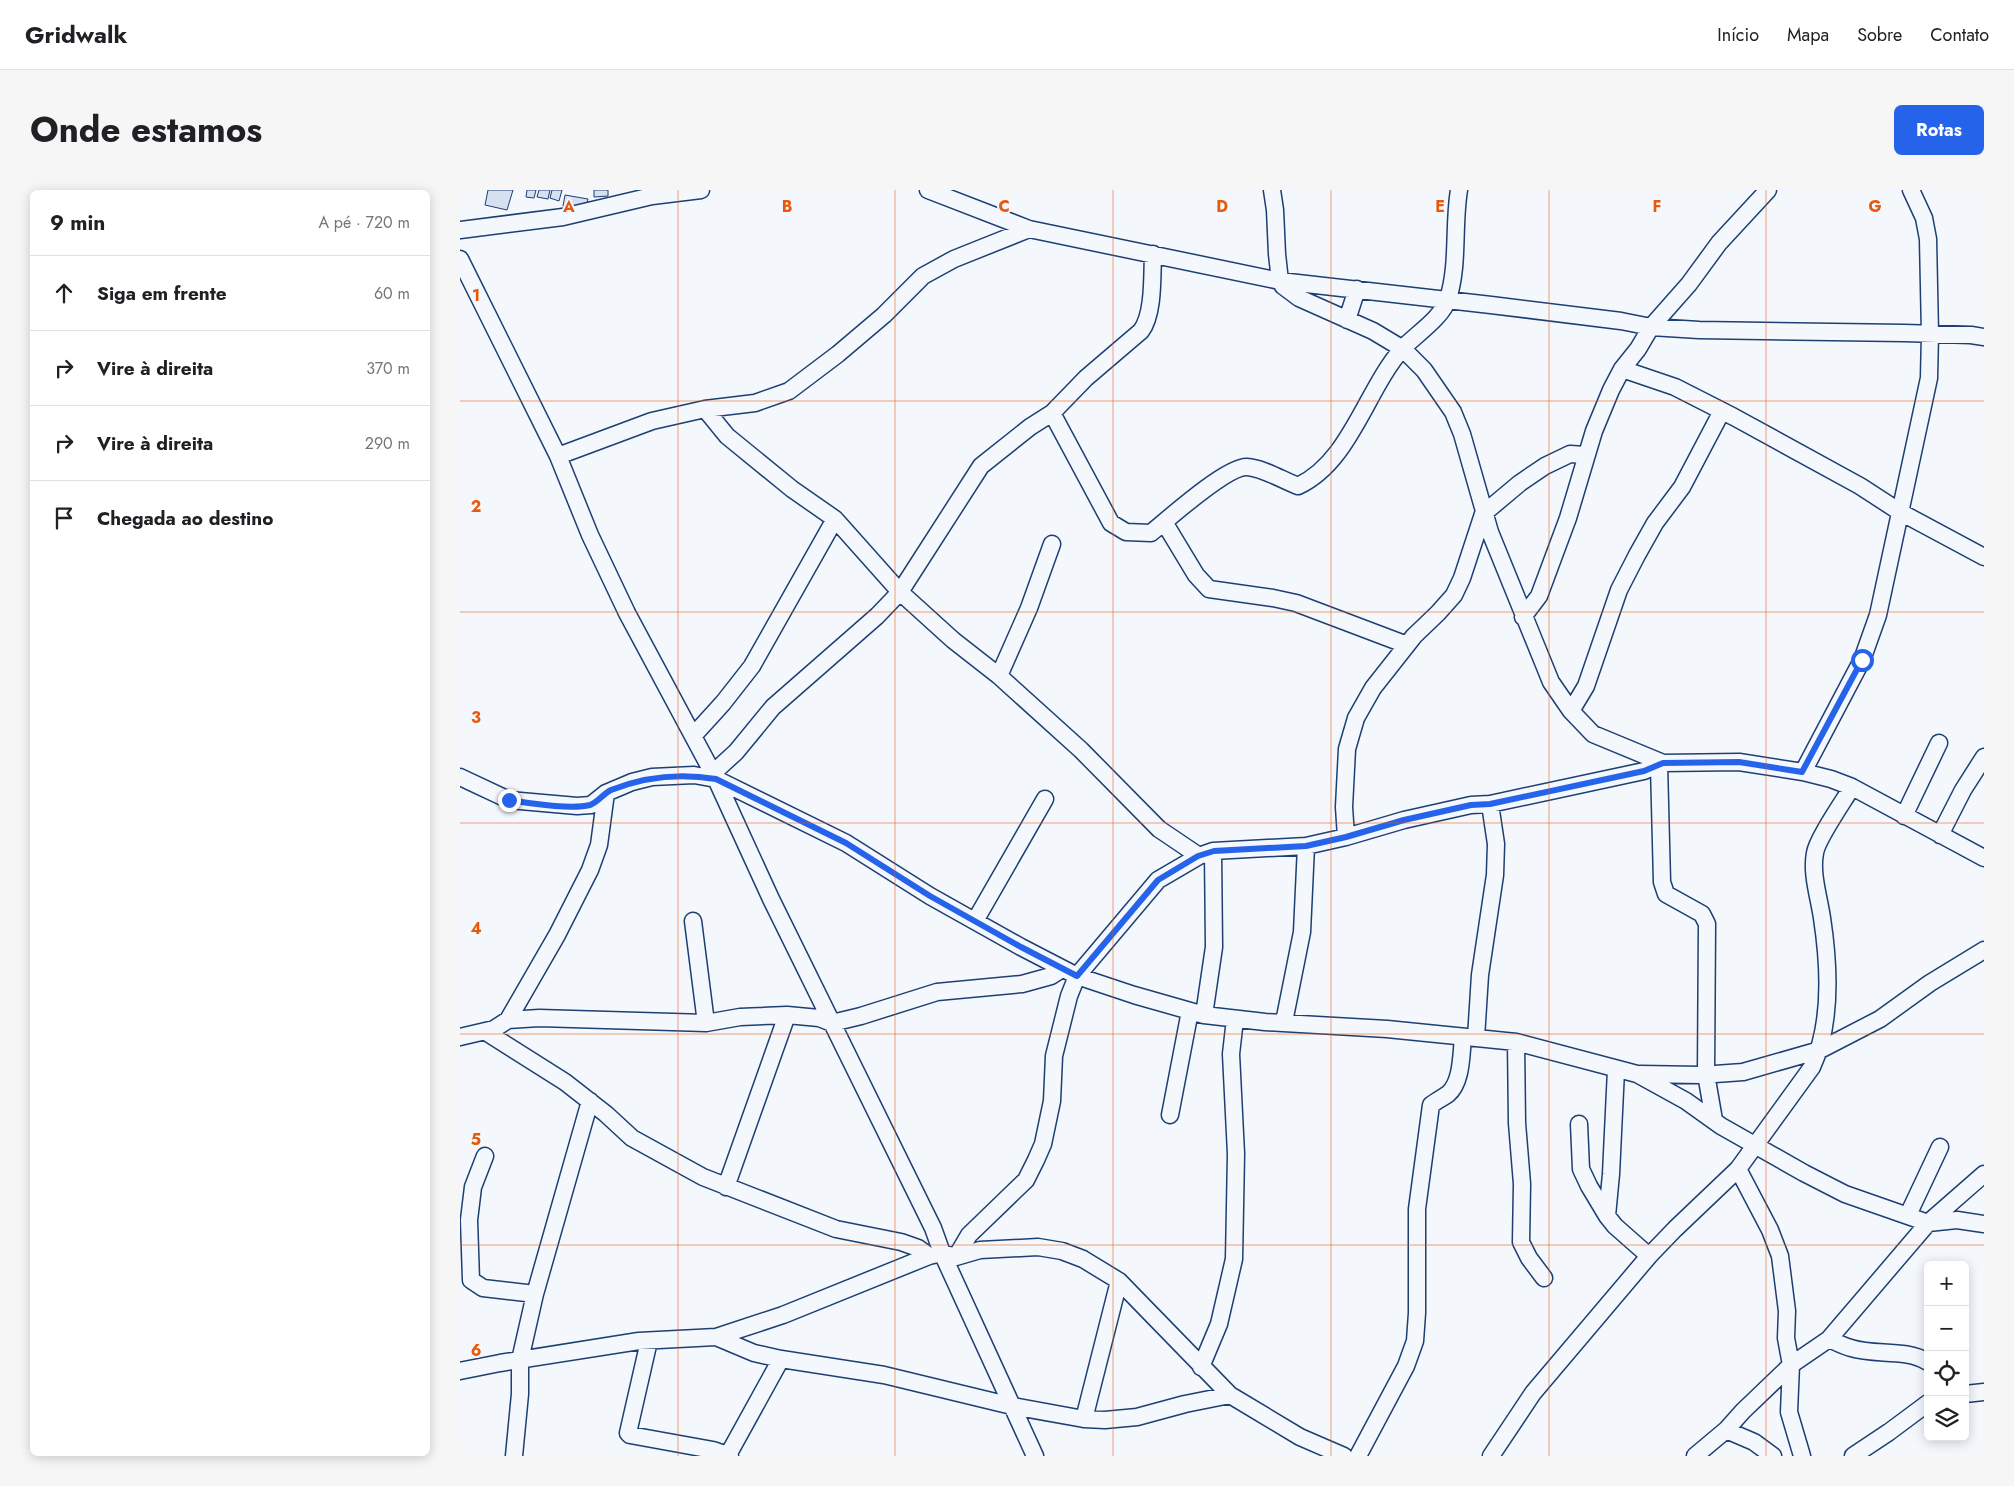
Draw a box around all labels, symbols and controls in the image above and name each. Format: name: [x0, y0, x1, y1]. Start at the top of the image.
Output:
text: Gridwalk: [25, 17, 127, 52]
text: Início: [1717, 22, 1759, 48]
text: Mapa: [1787, 22, 1829, 48]
text: Sobre: [1857, 22, 1902, 48]
text: Contato: [1930, 22, 1989, 48]
text: Onde estamos: [30, 105, 262, 155]
button: Rotas: [1894, 105, 1984, 155]
text: A: [562, 195, 575, 218]
text: B: [782, 195, 792, 218]
text: C: [998, 195, 1010, 218]
text: D: [1216, 195, 1228, 218]
text: E: [1435, 195, 1445, 218]
text: F: [1653, 195, 1661, 218]
text: G: [1868, 195, 1882, 218]
text: 9 min: [50, 208, 105, 238]
text: A pé · 720 m: [318, 211, 410, 234]
icon: ahead: [50, 279, 78, 307]
text: Siga em frente: [97, 280, 227, 307]
text: 60 m: [374, 282, 410, 305]
text: 1: [472, 284, 480, 307]
icon: right: [50, 354, 78, 382]
text: Vire à direita: [97, 355, 213, 382]
text: 370 m: [366, 357, 410, 380]
icon: right: [50, 429, 78, 457]
text: Vire à direita: [97, 430, 213, 457]
text: 290 m: [365, 432, 410, 455]
text: 2: [471, 495, 481, 518]
icon: arrive: [50, 504, 78, 532]
text: Chegada ao destino: [97, 505, 273, 532]
route start: [1851, 649, 1874, 672]
text: 3: [471, 706, 481, 729]
route end: [498, 789, 521, 812]
text: 4: [470, 917, 482, 940]
text: 5: [471, 1128, 481, 1151]
map controls: [1924, 1261, 1969, 1441]
button: +: [1924, 1261, 1969, 1306]
button: −: [1924, 1306, 1969, 1351]
text: 6: [471, 1339, 481, 1362]
button: locate: [1924, 1351, 1969, 1396]
button: layers: [1924, 1396, 1969, 1441]

